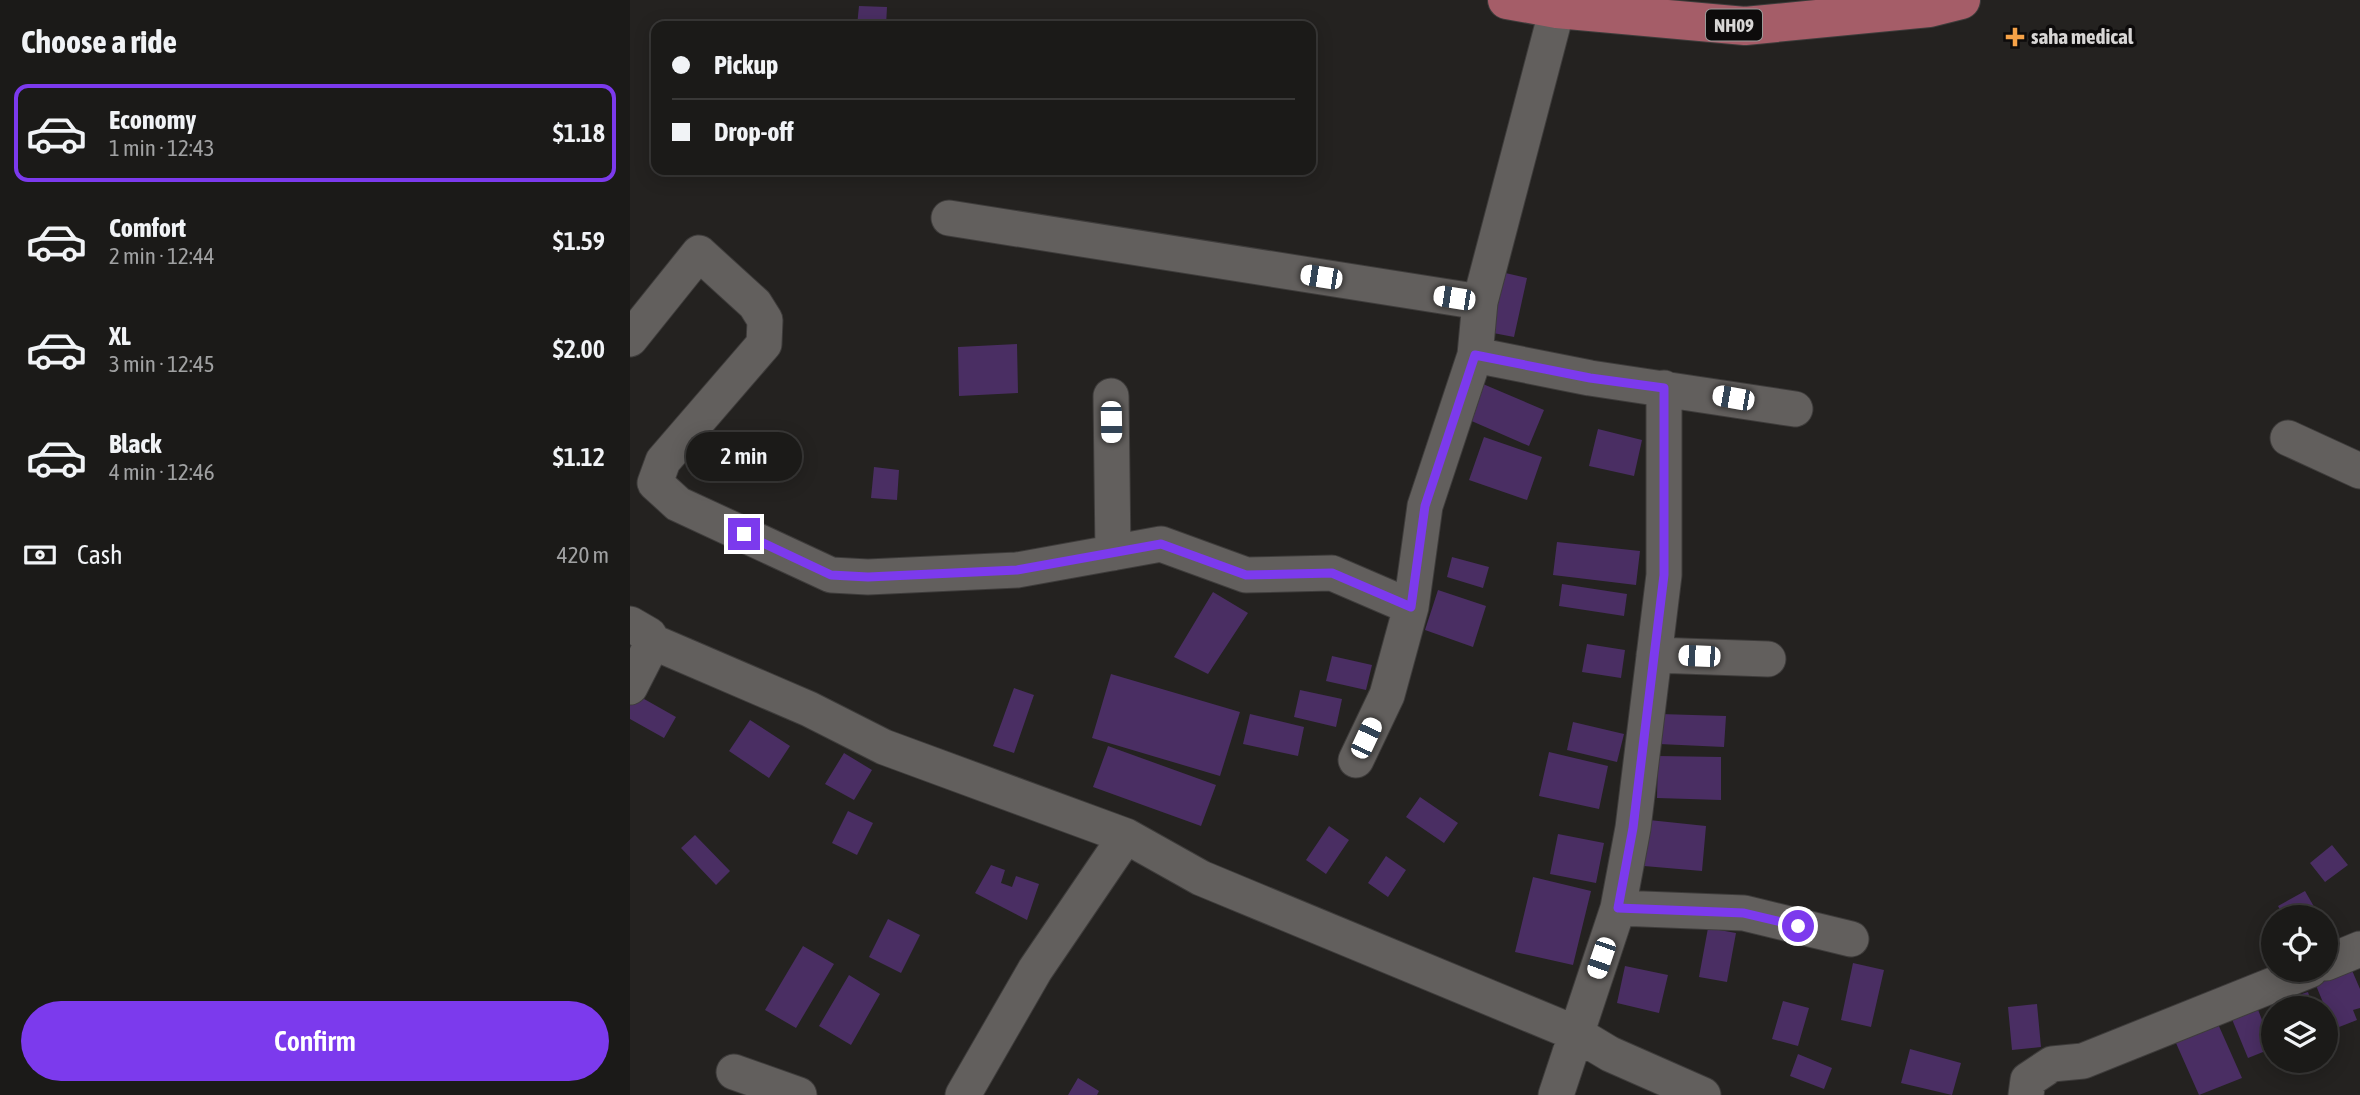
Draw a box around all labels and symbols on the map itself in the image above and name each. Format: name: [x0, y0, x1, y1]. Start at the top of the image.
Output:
road number: NH09: [1706, 10, 1762, 41]
place label: saha medical: [2031, 24, 2134, 48]
marker: saha medical: [2005, 27, 2025, 47]
car: [1299, 263, 1344, 291]
car: [1432, 284, 1477, 312]
car: [1711, 384, 1756, 412]
car: [1101, 401, 1122, 443]
callout: 2 min: [686, 433, 802, 482]
route end: [728, 518, 760, 550]
car: [1678, 645, 1721, 667]
car: [1348, 715, 1385, 761]
route start: [1782, 910, 1814, 942]
car: [1585, 935, 1618, 981]

